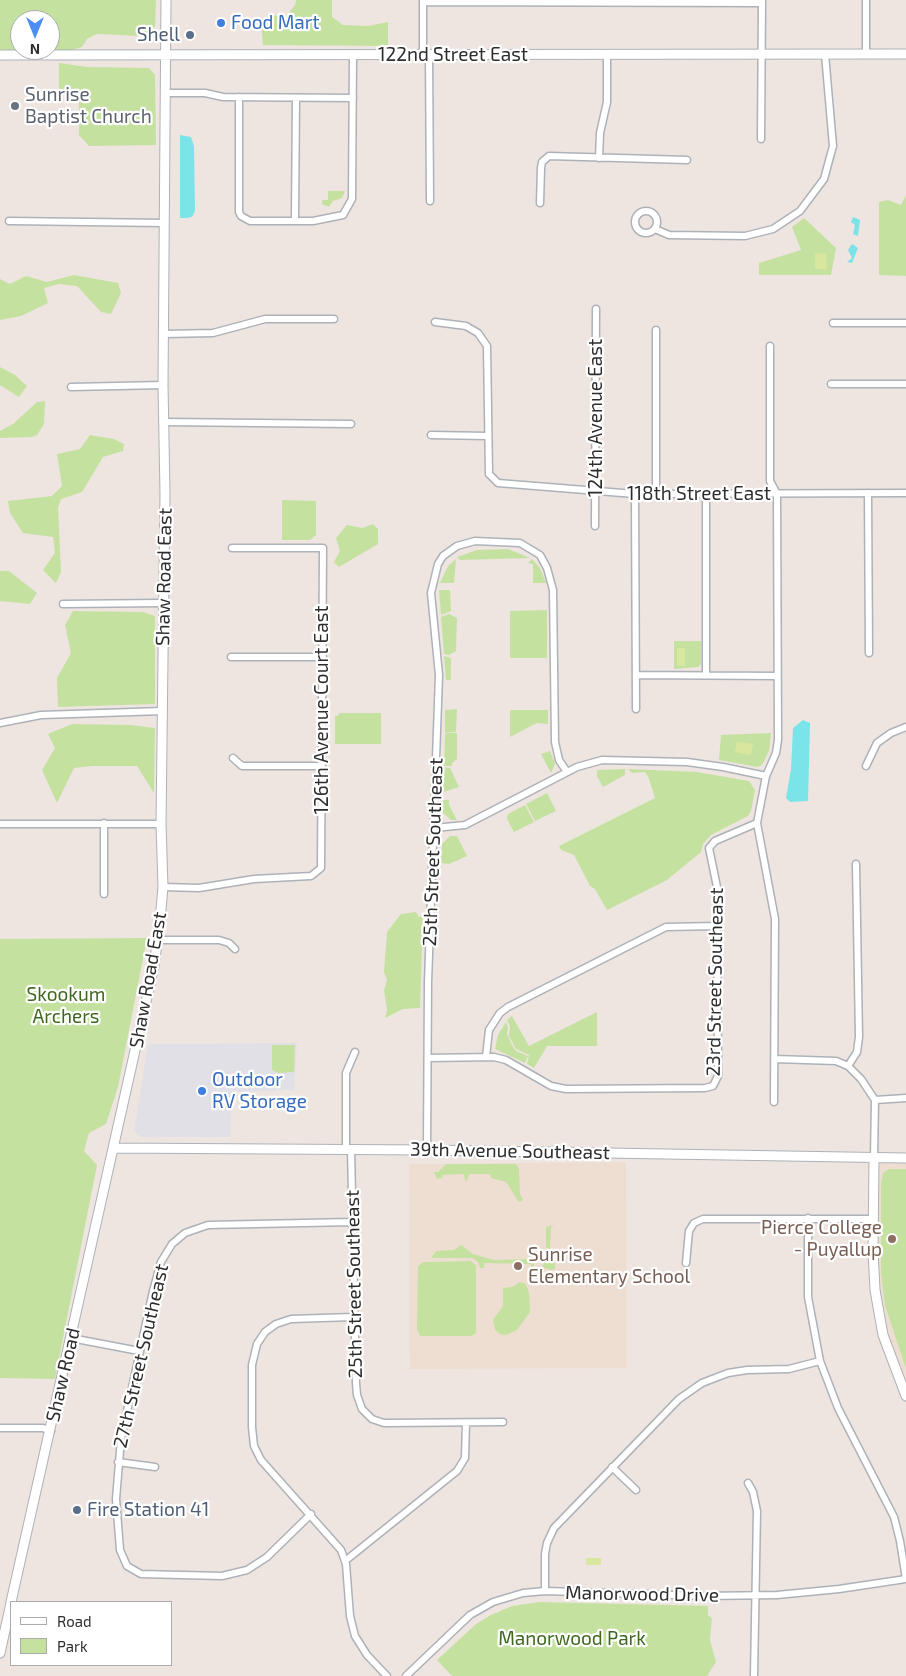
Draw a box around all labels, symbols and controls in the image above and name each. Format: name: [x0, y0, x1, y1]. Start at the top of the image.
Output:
north arrow: [10, 10, 60, 60]
place label: Food Mart: [231, 12, 320, 34]
marker: Food Mart: [215, 17, 227, 29]
place label: Shell: [137, 24, 180, 46]
marker: Shell: [184, 29, 196, 41]
text: N: [30, 41, 40, 58]
street label: 122nd Street East: [378, 44, 528, 66]
place label: Sunrise Baptist Church: [25, 84, 152, 128]
marker: Sunrise Baptist Church: [9, 100, 21, 112]
street label: 124th Avenue East: [585, 339, 607, 497]
street label: 118th Street East: [627, 483, 771, 505]
street label: Shaw Road East: [151, 508, 177, 646]
street label: 126th Avenue Court East: [311, 605, 333, 815]
street label: 25th Street Southeast: [418, 757, 448, 947]
street label: 23rd Street Southeast: [702, 887, 728, 1077]
street label: Shaw Road East: [125, 910, 171, 1050]
park label: Skookum Archers: [27, 984, 105, 1028]
place label: Outdoor RV Storage: [212, 1069, 307, 1113]
marker: Outdoor RV Storage: [196, 1085, 208, 1097]
street label: 39th Avenue Southeast: [410, 1138, 610, 1164]
street label: 25th Street Southeast: [341, 1190, 367, 1378]
place label: Pierce College - Puyallup: [761, 1217, 882, 1261]
marker: Pierce College - Puyallup: [886, 1233, 898, 1245]
place label: Sunrise Elementary School: [528, 1244, 690, 1288]
marker: Sunrise Elementary School: [512, 1260, 524, 1272]
street label: 27th Street Southeast: [109, 1262, 173, 1450]
street label: Shaw Road: [41, 1326, 85, 1424]
place label: Fire Station 41: [87, 1499, 209, 1521]
marker: Fire Station 41: [71, 1504, 83, 1516]
street label: Manorwood Drive: [565, 1581, 719, 1607]
legend: [10, 1601, 172, 1666]
text: Road: [57, 1612, 92, 1630]
park label: Manorwood Park: [498, 1628, 646, 1650]
text: Park: [57, 1637, 88, 1655]

